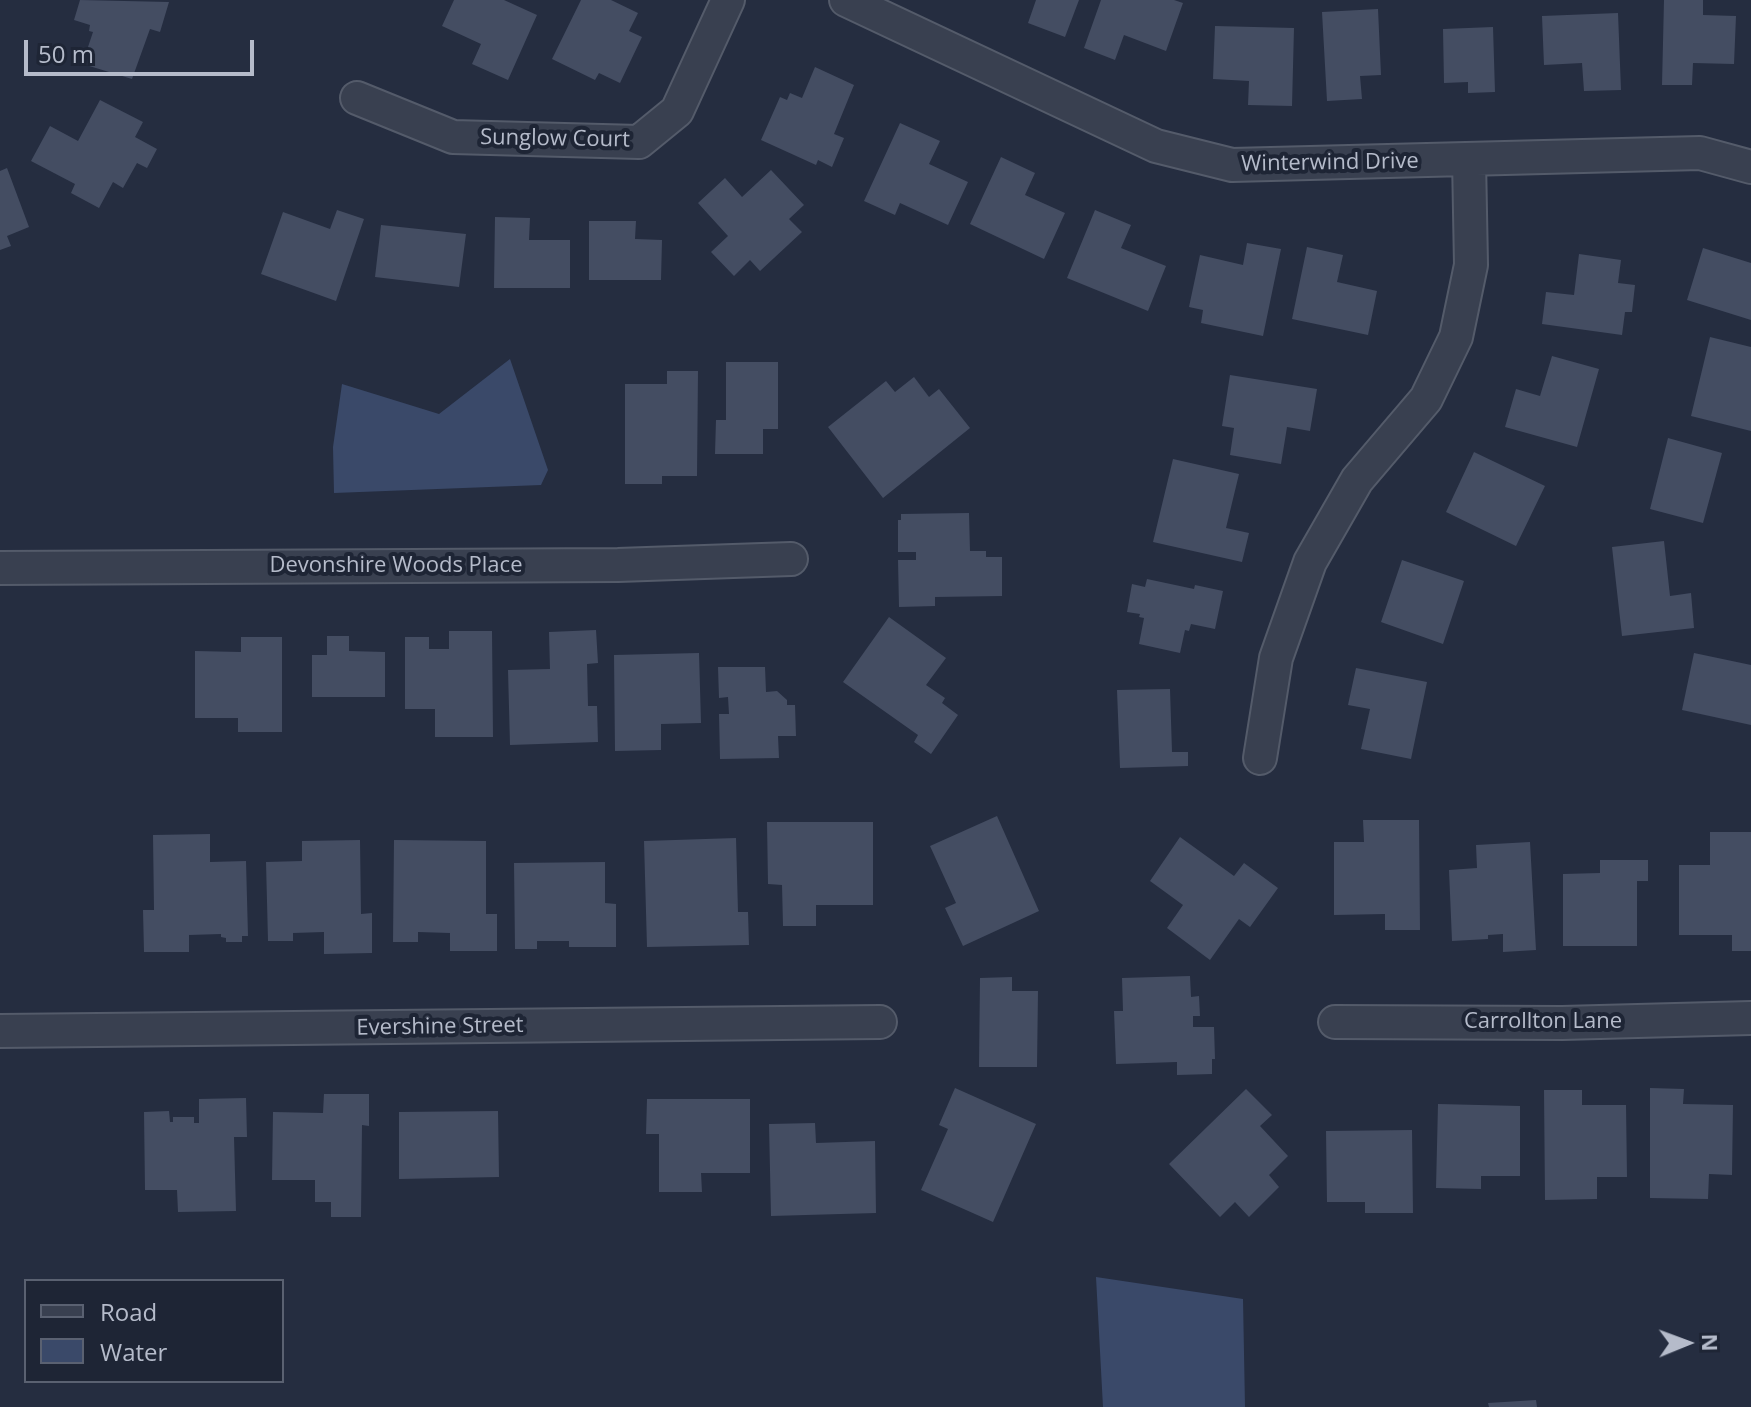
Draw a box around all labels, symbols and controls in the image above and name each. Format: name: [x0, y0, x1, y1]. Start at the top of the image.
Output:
scale bar: [28, 24, 258, 74]
text: 50 m: [38, 37, 94, 70]
street label: Sunglow Court: [480, 124, 630, 154]
street label: Winterwind Drive: [1241, 148, 1419, 178]
street label: Devonshire Woods Place: [270, 553, 522, 579]
street label: Carrollton Lane: [1464, 1009, 1622, 1035]
street label: Evershine Street: [356, 1012, 524, 1042]
legend: [24, 1279, 284, 1383]
text: Road: [100, 1295, 157, 1328]
north arrow: [1647, 1303, 1727, 1383]
text: N: [1696, 1333, 1726, 1352]
text: Water: [100, 1335, 167, 1368]

